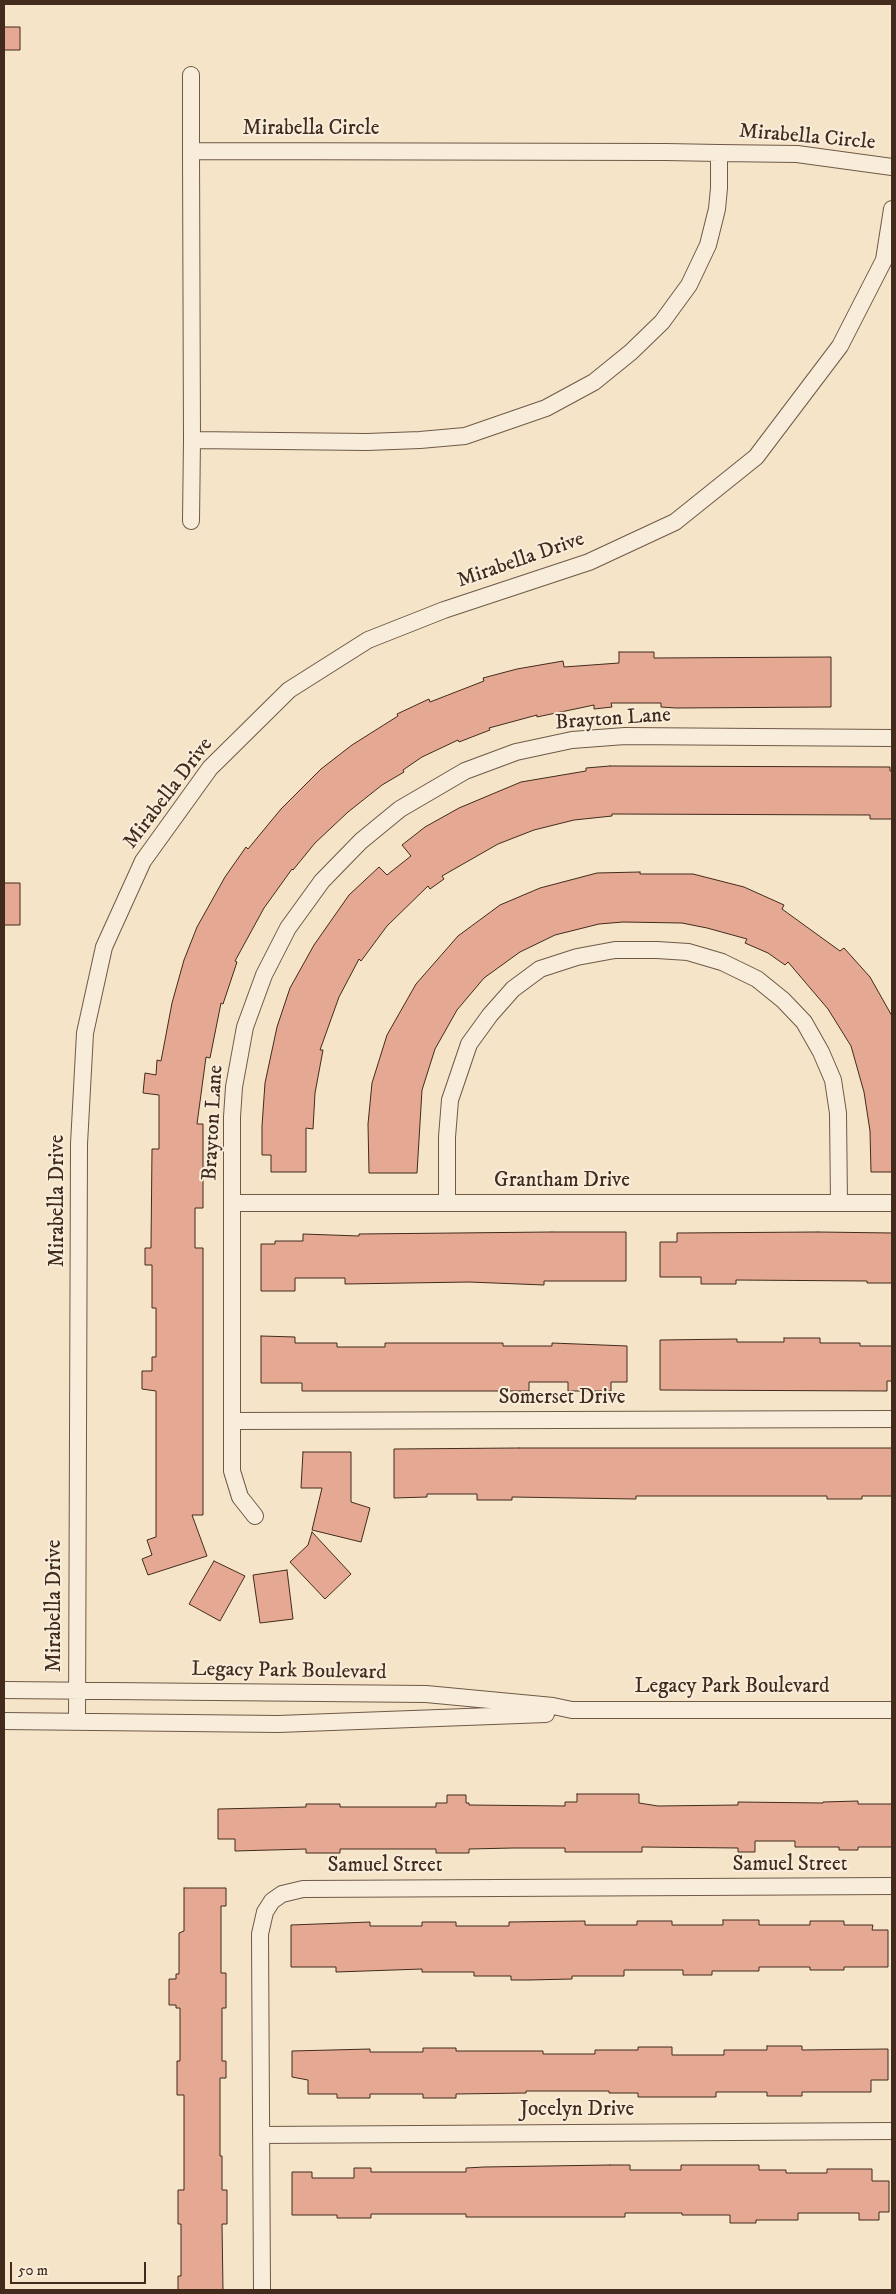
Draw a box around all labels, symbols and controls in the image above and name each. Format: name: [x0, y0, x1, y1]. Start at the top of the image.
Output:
street label: Mirabella Circle: [243, 117, 379, 143]
street label: Mirabella Circle: [738, 119, 876, 157]
street label: Mirabella Drive: [454, 527, 588, 595]
street label: Brayton Lane: [554, 703, 672, 737]
street label: Mirabella Drive: [119, 733, 219, 855]
street label: Brayton Lane: [198, 1065, 230, 1181]
street label: Mirabella Drive: [46, 1135, 72, 1267]
street label: Grantham Drive: [494, 1169, 630, 1195]
street label: Somerset Drive: [498, 1386, 626, 1412]
street label: Mirabella Drive: [43, 1540, 69, 1672]
street label: Legacy Park Boulevard: [191, 1658, 387, 1686]
street label: Legacy Park Boulevard: [634, 1675, 830, 1701]
street label: Samuel Street: [733, 1853, 847, 1879]
street label: Samuel Street: [328, 1854, 442, 1880]
street label: Jocelyn Drive: [520, 2098, 634, 2124]
scale bar: [12, 2252, 149, 2284]
text: 50 m: [18, 2261, 48, 2280]

